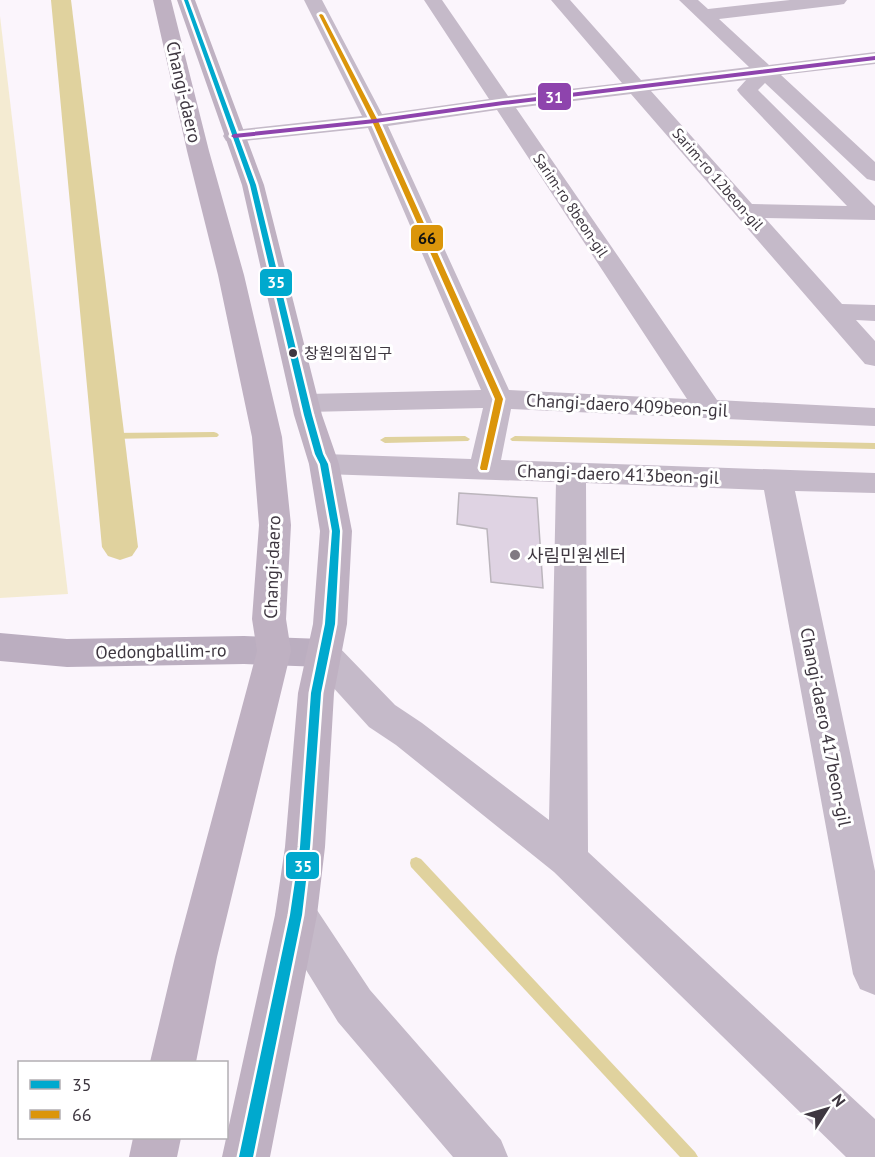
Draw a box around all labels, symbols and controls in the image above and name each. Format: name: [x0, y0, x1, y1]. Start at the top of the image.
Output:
street label: Changi-daero: [161, 39, 207, 145]
line badge: 31: [537, 82, 572, 111]
text: 31: [545, 87, 563, 107]
street label: Sarim-ro 12beon-gil: [668, 124, 768, 234]
street label: Sarim-ro 8beon-gil: [529, 149, 613, 261]
line badge: 66: [410, 224, 444, 252]
text: 66: [418, 228, 436, 248]
line badge: 35: [259, 268, 293, 297]
text: 35: [267, 272, 285, 292]
place label: 창원의집입구: [304, 343, 392, 363]
marker: 창원의집입구: [287, 347, 299, 359]
street label: Changi-daero 409beon-gil: [526, 388, 729, 422]
street label: Changi-daero 413beon-gil: [517, 459, 720, 489]
street label: Changi-daero: [259, 515, 285, 619]
place label: 사림민원센터: [527, 544, 626, 567]
marker: 사림민원센터: [508, 548, 522, 562]
street label: Changi-daero 417beon-gil: [795, 626, 857, 829]
street label: Oedongballim-ro: [95, 638, 227, 664]
line badge: 35: [285, 851, 320, 880]
text: 35: [294, 856, 312, 876]
legend: [18, 1061, 228, 1139]
text: 35: [72, 1073, 92, 1096]
north arrow: [797, 1079, 857, 1139]
text: N: [828, 1090, 850, 1110]
text: 66: [72, 1103, 92, 1126]

